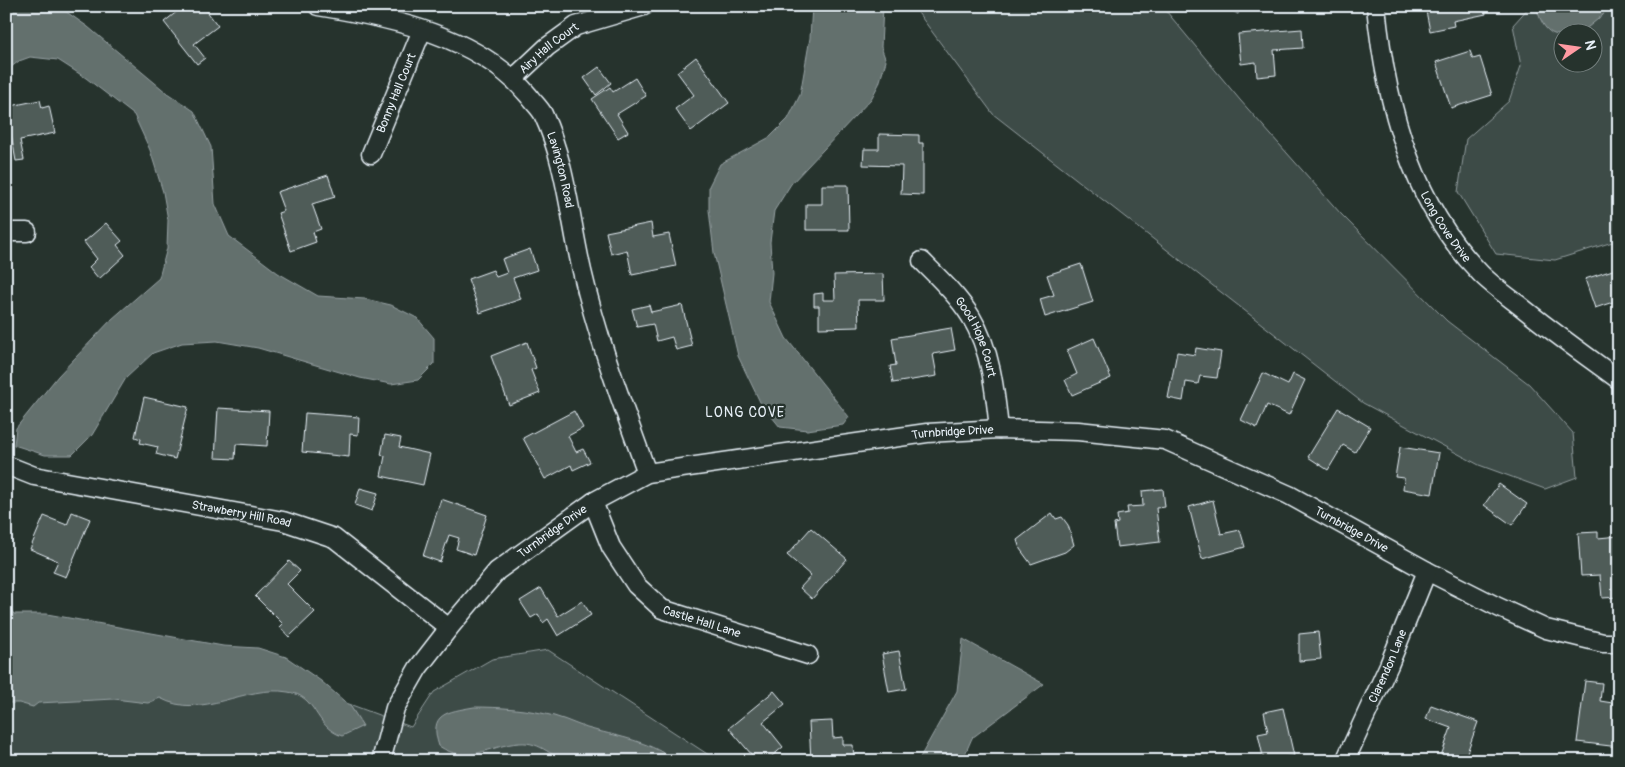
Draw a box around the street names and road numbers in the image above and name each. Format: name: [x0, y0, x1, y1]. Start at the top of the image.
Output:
street label: Airy Hall Court: [516, 20, 582, 77]
street label: Bonny Hall Court: [374, 51, 420, 135]
street label: Lavington Road: [543, 130, 577, 209]
street label: Long Cove Drive: [1417, 189, 1474, 266]
street label: Good Hope Court: [951, 294, 999, 379]
street label: Turnbridge Drive: [911, 422, 994, 443]
street label: Strawberry Hill Road: [190, 498, 293, 531]
street label: Turnbridge Drive: [515, 502, 590, 562]
street label: Turnbridge Drive: [1312, 504, 1391, 556]
street label: Castle Hall Lane: [661, 603, 742, 641]
street label: Clarendon Lane: [1366, 627, 1411, 705]

